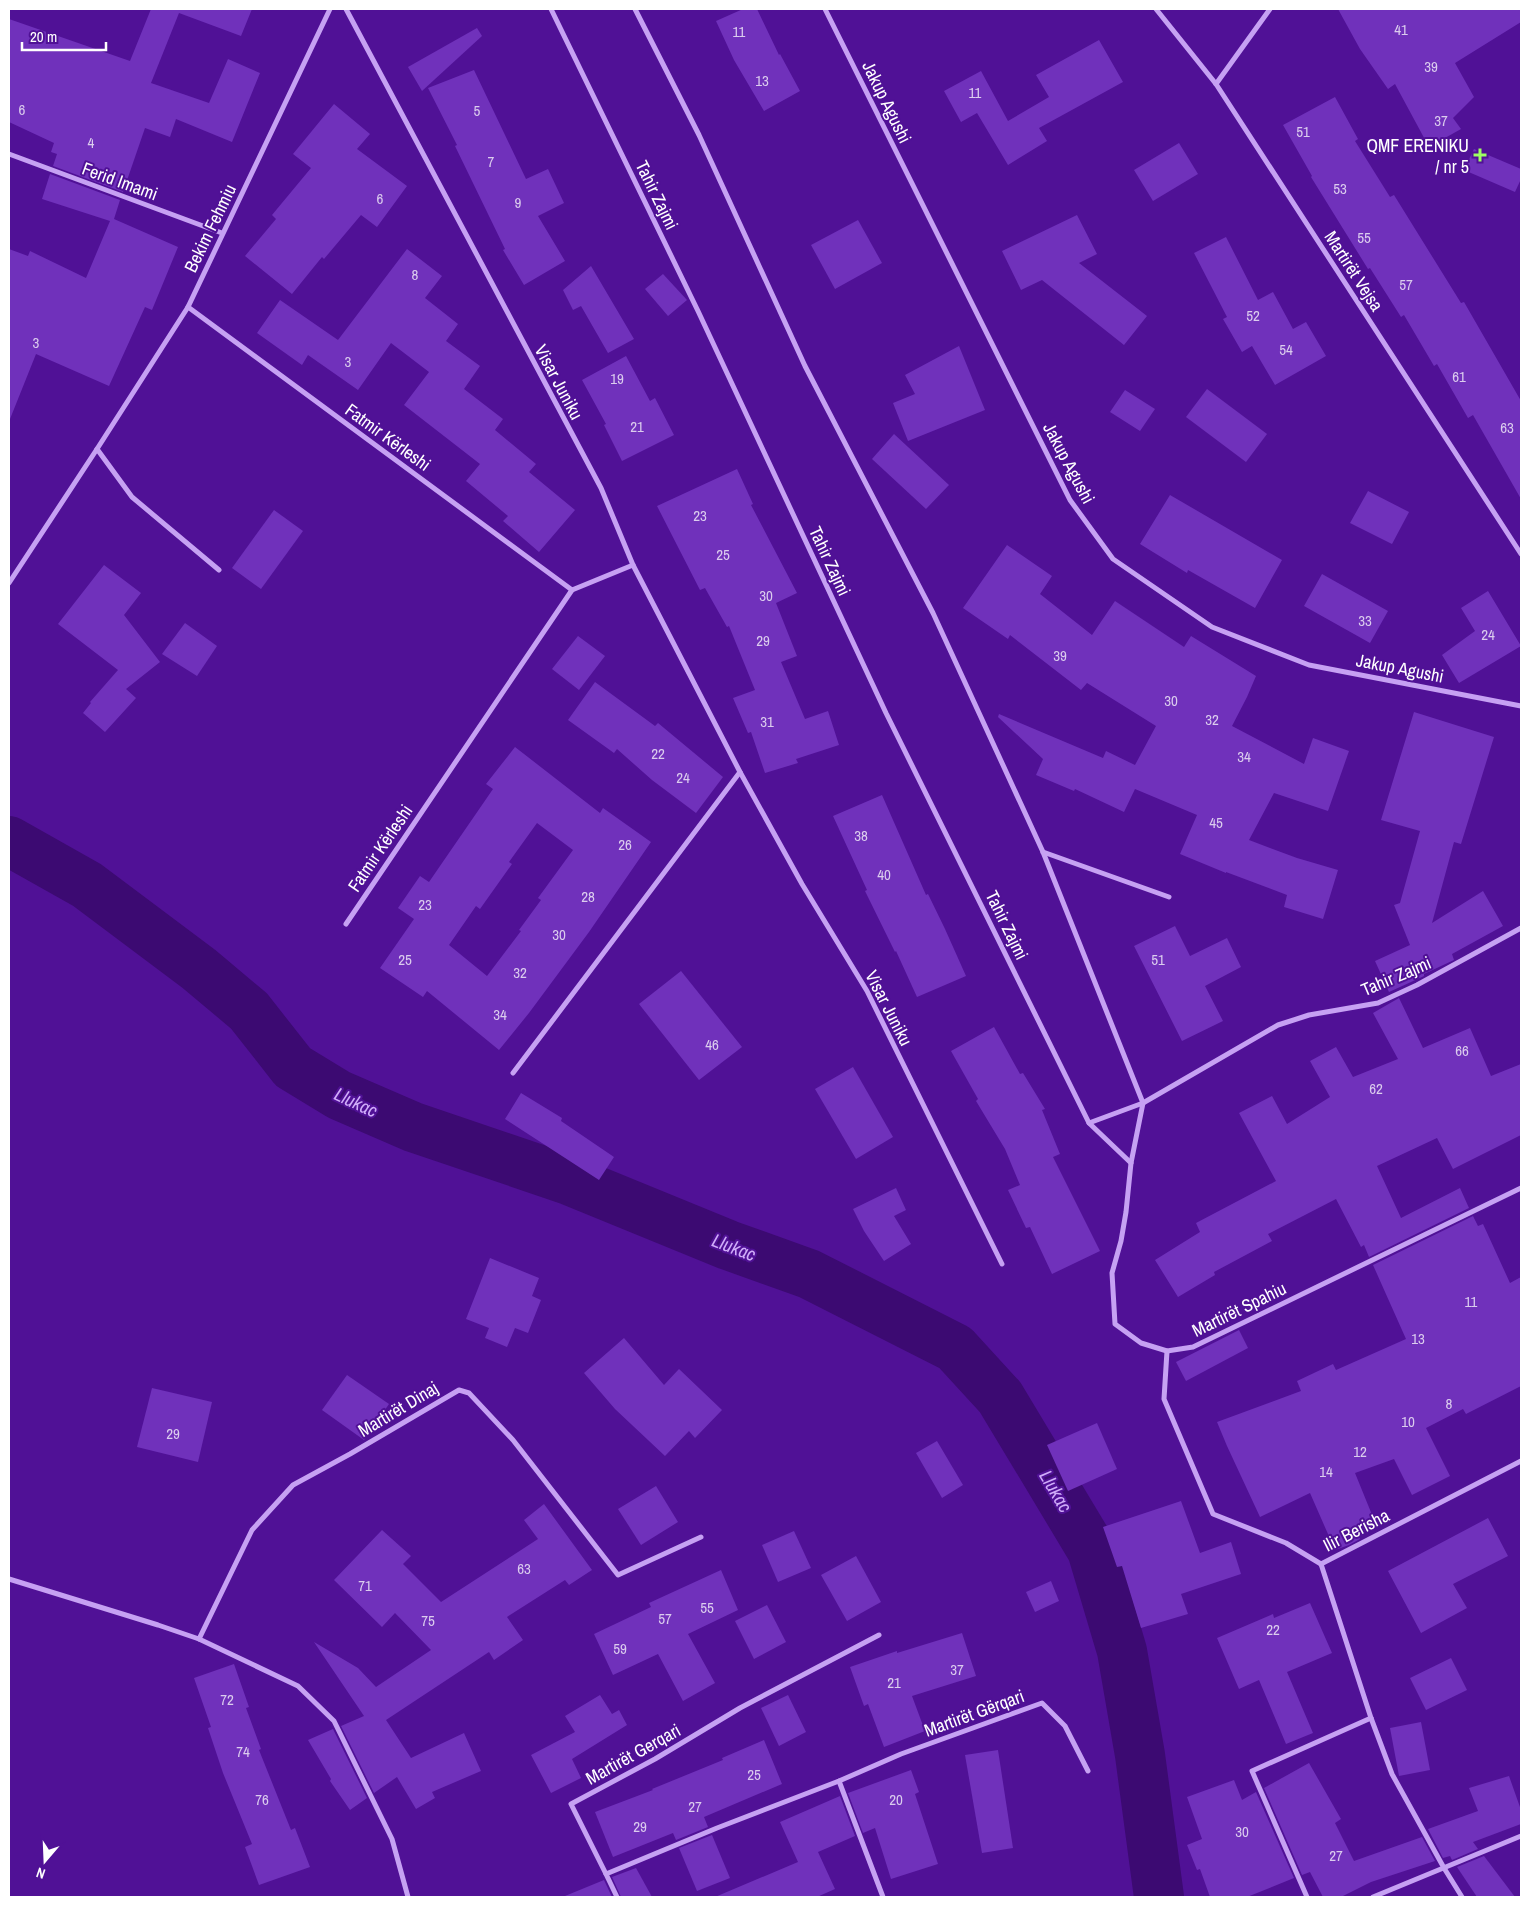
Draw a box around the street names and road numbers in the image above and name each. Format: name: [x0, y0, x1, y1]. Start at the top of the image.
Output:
street label: Jakup Agushi: [856, 57, 918, 147]
street label: Ferid Imami: [79, 156, 161, 206]
street label: Tahir Zajmi: [630, 156, 684, 234]
street label: Bekim Fehmiu: [178, 180, 242, 276]
street label: Martirët Vejsa: [1319, 226, 1389, 316]
street label: Visar Juniku: [529, 340, 589, 424]
street label: Fatmir Kërleshi: [340, 397, 436, 477]
street label: Jakup Agushi: [1037, 418, 1101, 508]
street label: Tahir Zajmi: [803, 522, 857, 600]
street label: Jakup Agushi: [1354, 647, 1446, 689]
street label: Fatmir Kërleshi: [342, 799, 418, 897]
street label: Tahir Zajmi: [980, 886, 1034, 964]
street label: Tahir Zajmi: [1357, 950, 1435, 1002]
street label: Visar Juniku: [859, 966, 919, 1050]
street label: Martirët Spahiu: [1188, 1275, 1290, 1343]
street label: Martirët Dinaj: [353, 1375, 443, 1443]
street label: Ilir Berisha: [1319, 1503, 1393, 1557]
street label: Martirët Gërqari: [920, 1683, 1028, 1743]
street label: Martirët Gerqari: [581, 1718, 685, 1790]

